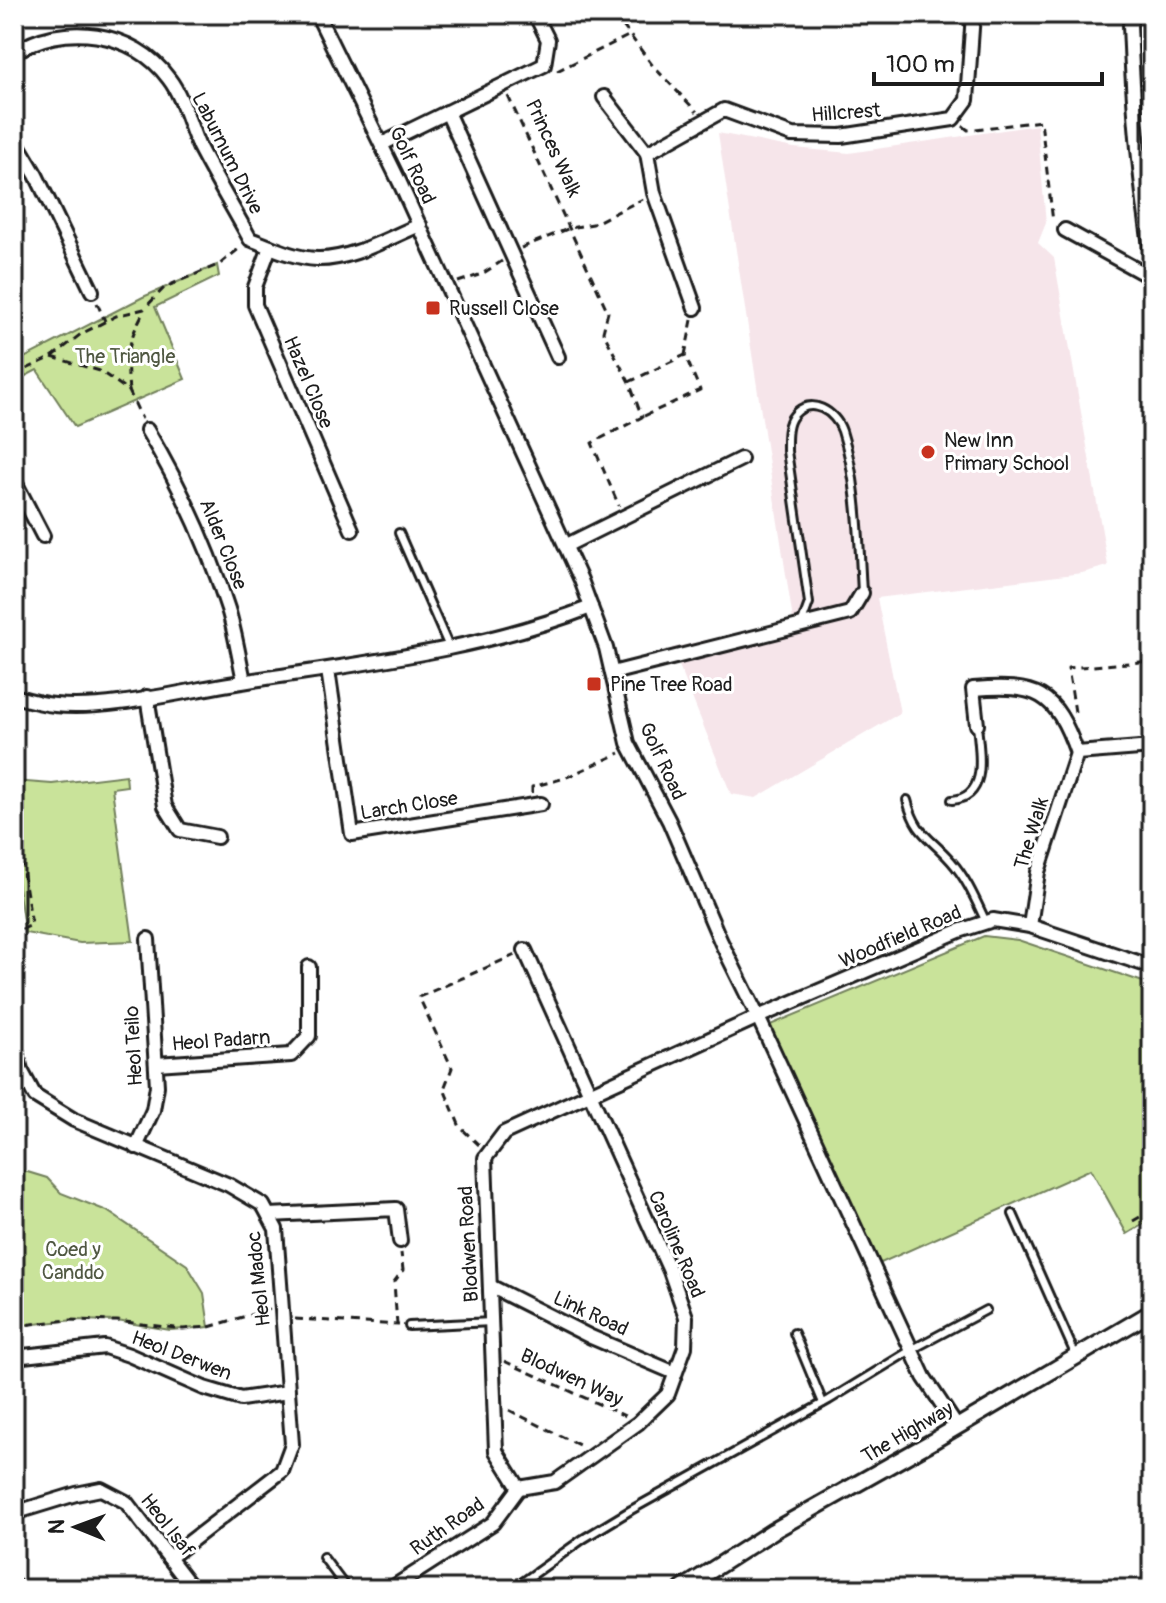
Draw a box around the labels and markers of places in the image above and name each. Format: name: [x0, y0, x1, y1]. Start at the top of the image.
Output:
place label: Russell Close: [449, 296, 559, 321]
marker: Russell Close: [424, 299, 442, 317]
place label: New Inn Primary School: [944, 428, 1069, 476]
marker: New Inn Primary School: [919, 443, 937, 461]
place label: Pine Tree Road: [610, 672, 733, 697]
marker: Pine Tree Road: [585, 675, 603, 693]

